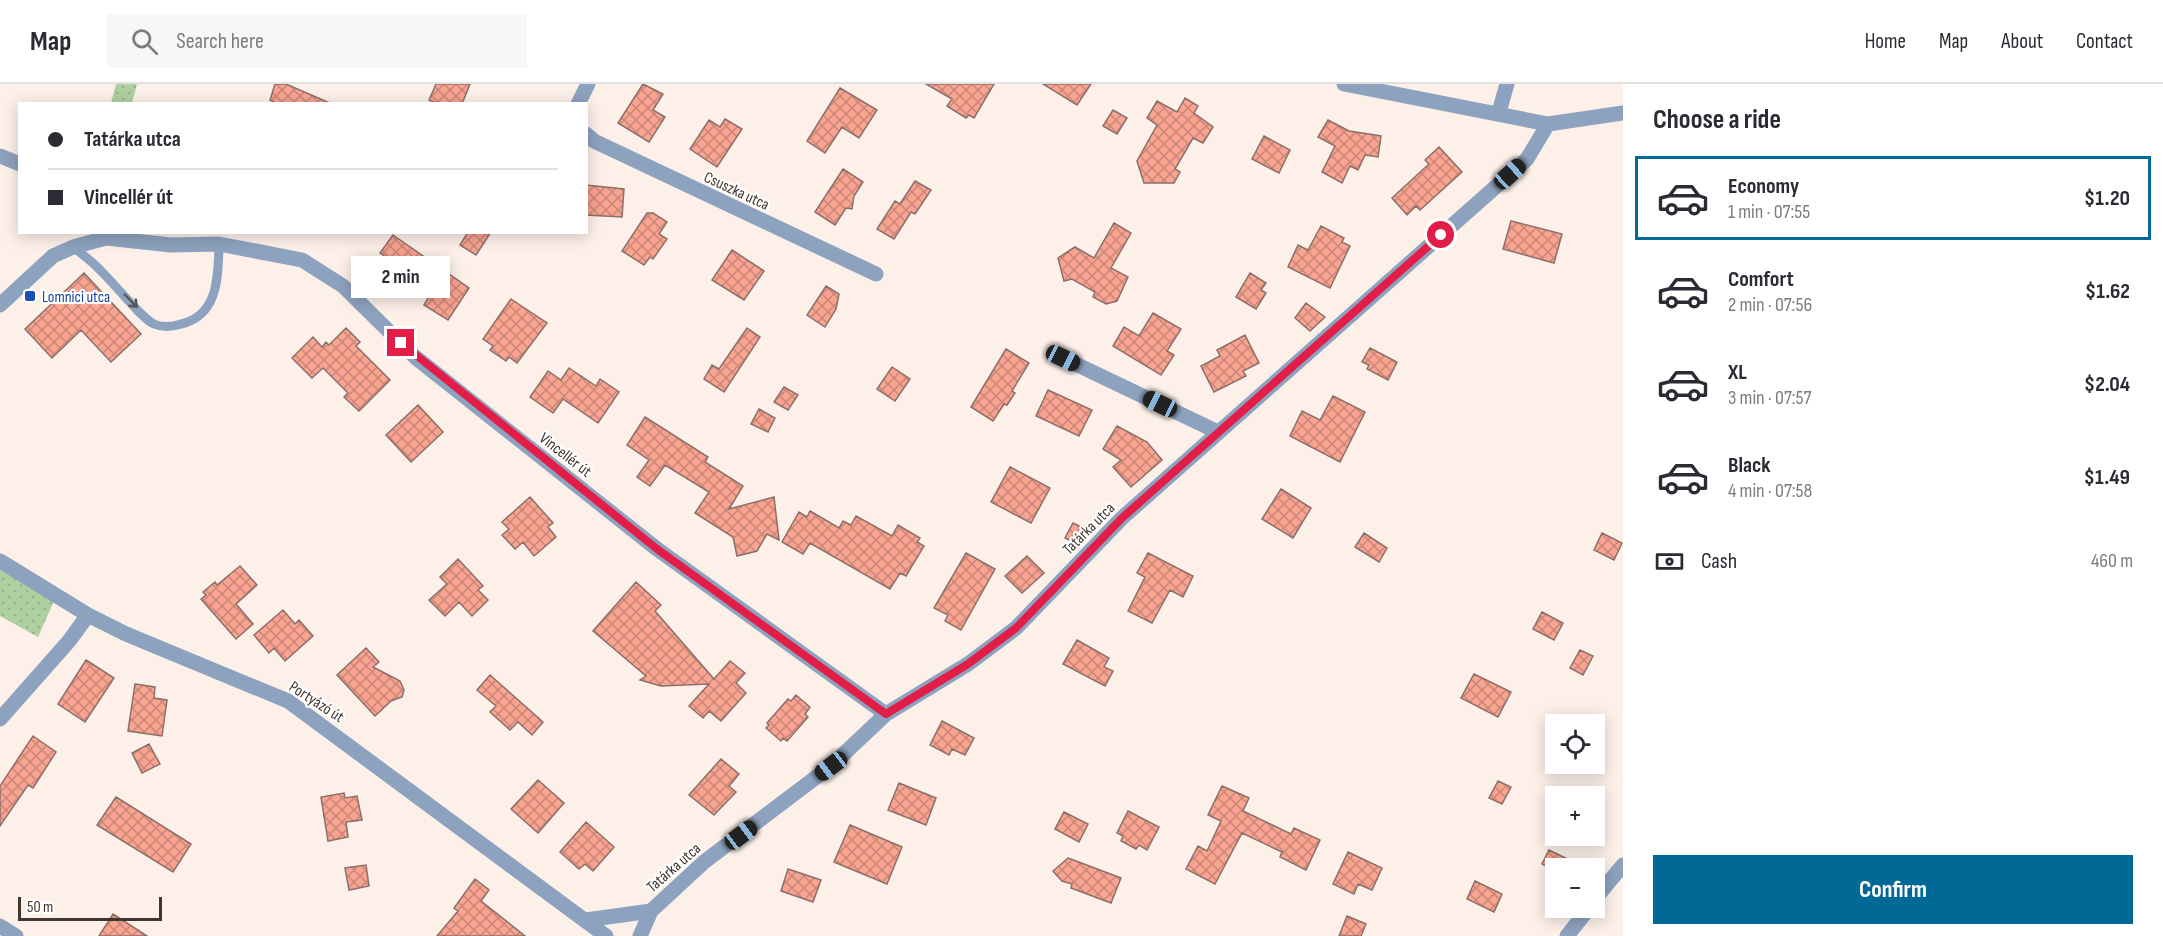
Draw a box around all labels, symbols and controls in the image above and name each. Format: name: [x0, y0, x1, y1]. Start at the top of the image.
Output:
search box: [107, 14, 527, 68]
text: Map: [30, 25, 71, 58]
icon: search: [128, 25, 161, 58]
text: Search here: [176, 28, 264, 55]
text: Home: [1865, 29, 1906, 54]
text: Map: [1939, 29, 1968, 54]
text: About: [2001, 29, 2043, 54]
text: Contact: [2076, 29, 2133, 54]
text: Choose a ride: [1653, 104, 1781, 136]
text: Tatárka utca: [84, 126, 181, 153]
car: [1491, 155, 1529, 193]
street label: Csuszka utca: [701, 168, 772, 215]
icon: car: [1656, 171, 1710, 225]
text: Economy: [1728, 173, 1799, 200]
text: Vincellér út: [84, 184, 173, 211]
text: $1.20: [2084, 185, 2130, 212]
text: 1 min · 07:55: [1728, 200, 1810, 224]
route start: [1427, 221, 1454, 248]
callout: 2 min: [352, 256, 450, 298]
icon: car: [1656, 264, 1710, 318]
text: 2 min: [381, 265, 420, 289]
text: Comfort: [1728, 266, 1794, 293]
text: $1.62: [2085, 278, 2130, 305]
place label: Lomnici utca: [42, 288, 110, 307]
marker: Lomnici utca: [23, 289, 37, 303]
one-way arrow: [124, 293, 138, 308]
text: 2 min · 07:56: [1728, 293, 1812, 317]
route end: [387, 329, 414, 356]
car: [1043, 342, 1083, 374]
icon: car: [1656, 357, 1710, 411]
text: XL: [1728, 359, 1747, 386]
text: $2.04: [2084, 371, 2130, 398]
text: 3 min · 07:57: [1728, 386, 1811, 410]
car: [1140, 388, 1180, 420]
street label: Vincellér út: [535, 429, 595, 481]
icon: car: [1656, 450, 1710, 504]
text: Black: [1728, 452, 1770, 479]
text: $1.49: [2084, 464, 2130, 491]
text: 4 min · 07:58: [1728, 479, 1812, 503]
street label: Tatárka utca: [1059, 499, 1119, 559]
icon: cash: [1653, 545, 1686, 578]
text: Cash: [1701, 548, 1737, 575]
text: 460 m: [2091, 549, 2133, 573]
street label: Portyázó út: [285, 678, 347, 727]
map controls: [1545, 714, 1605, 918]
button: locate: [1545, 714, 1605, 774]
car: [811, 748, 851, 784]
button: +: [1545, 786, 1605, 846]
car: [721, 817, 761, 853]
street label: Tatárka utca: [643, 839, 705, 897]
button: Confirm: [1653, 855, 2133, 924]
button: −: [1545, 858, 1605, 918]
scale bar: [18, 894, 162, 922]
text: 50 m: [27, 898, 53, 917]

